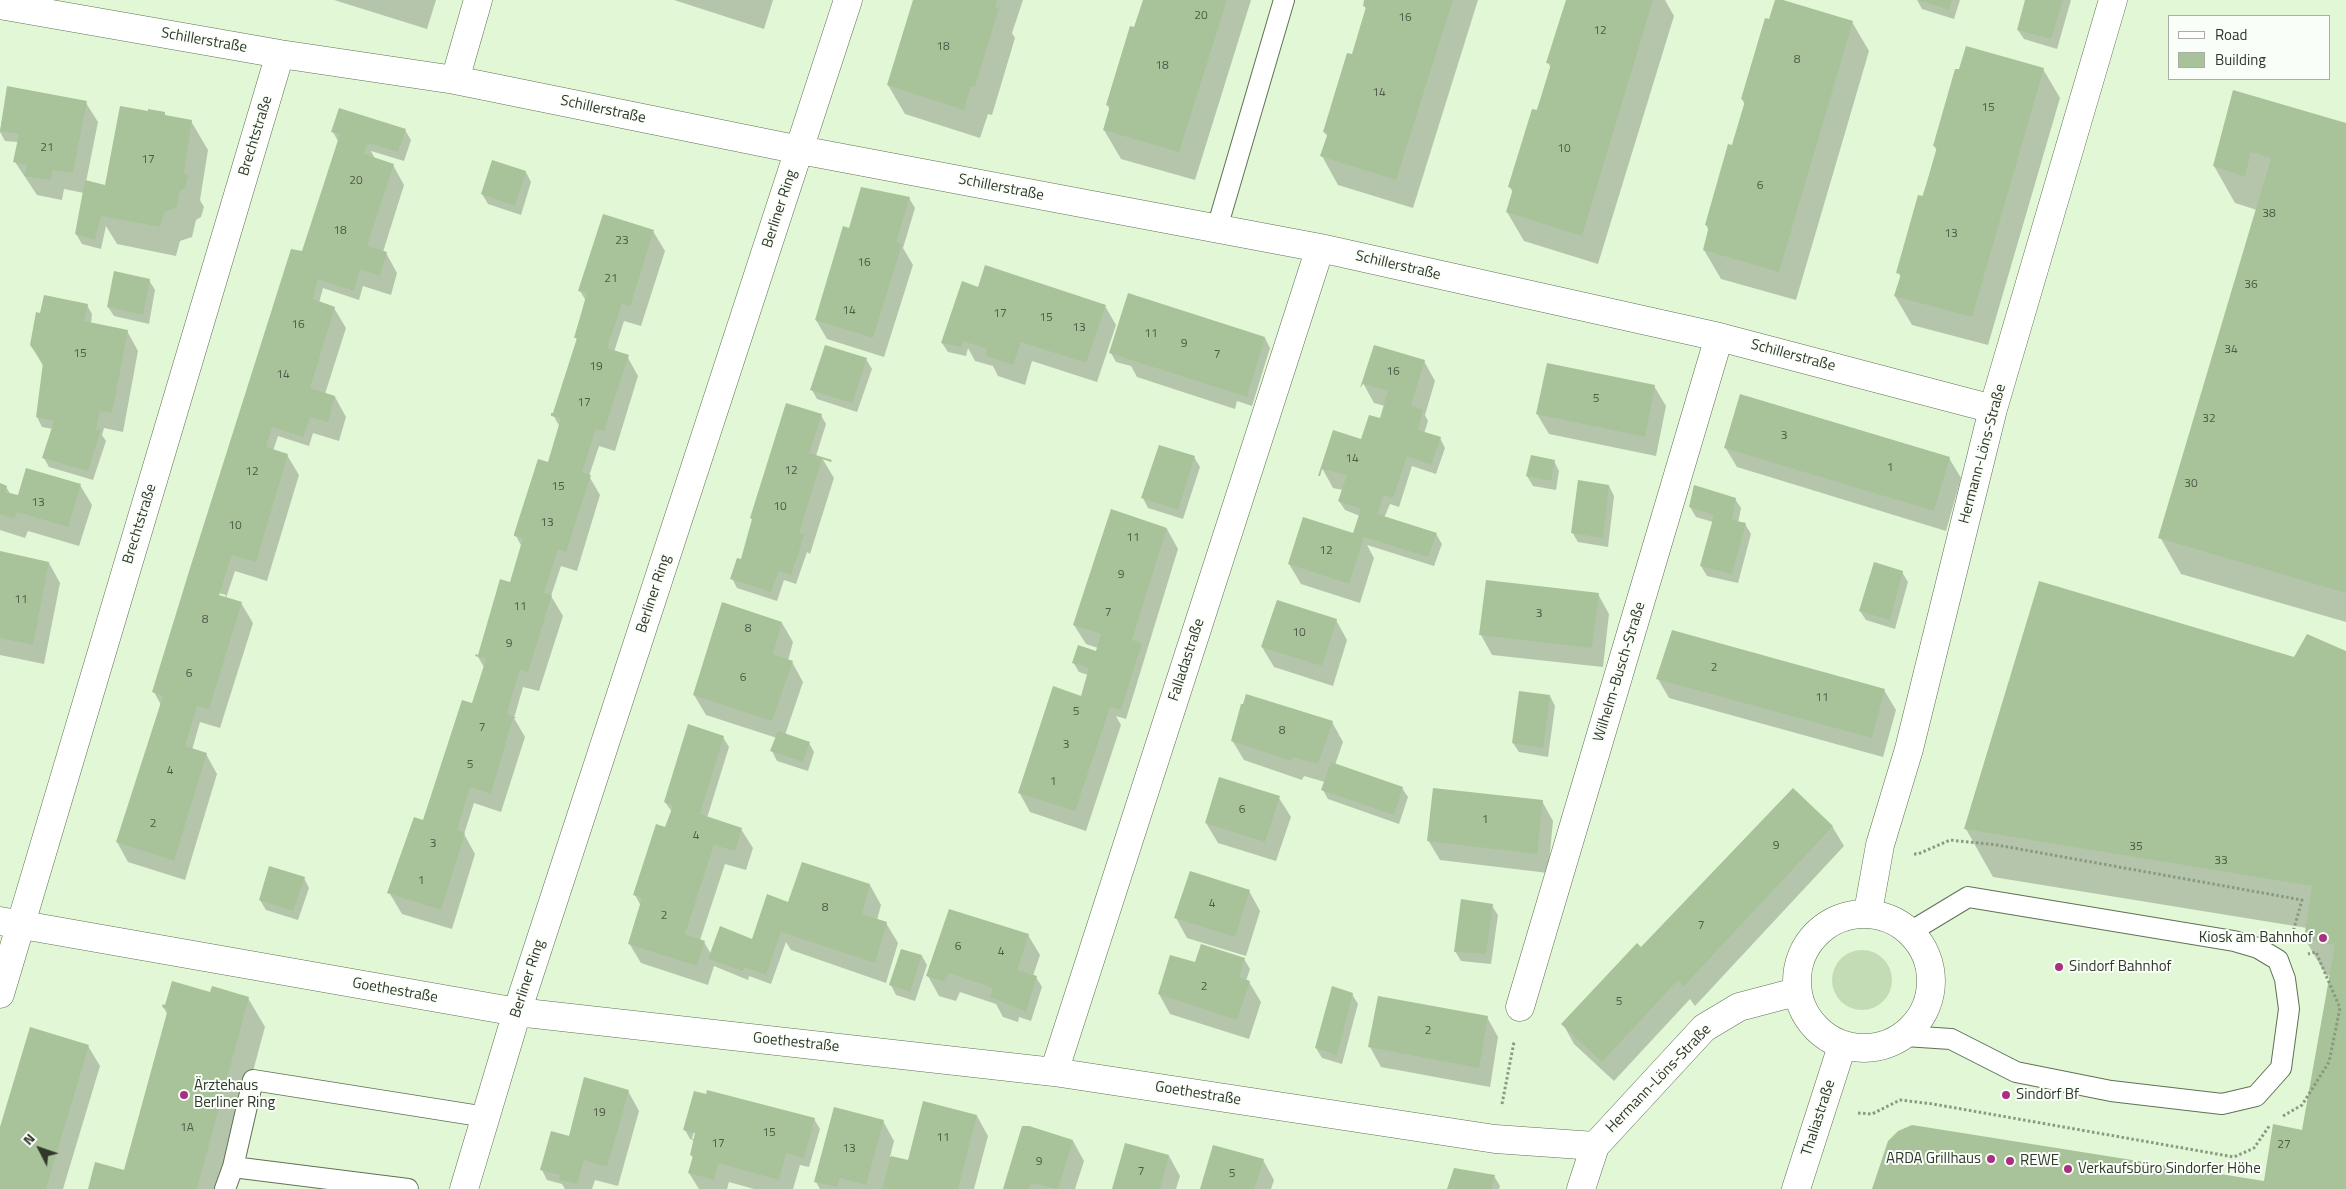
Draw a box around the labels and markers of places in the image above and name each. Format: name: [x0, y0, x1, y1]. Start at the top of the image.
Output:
place label: Kiosk am Bahnhof: [2199, 929, 2313, 947]
marker: Kiosk am Bahnhof: [2317, 932, 2329, 944]
place label: Sindorf Bahnhof: [2069, 958, 2172, 976]
marker: Sindorf Bahnhof: [2053, 961, 2065, 973]
place label: Ärztehaus Berliner Ring: [194, 1077, 275, 1112]
place label: Sindorf Bf: [2016, 1086, 2079, 1104]
marker: Ärztehaus Berliner Ring: [178, 1089, 190, 1101]
marker: Sindorf Bf: [2000, 1089, 2012, 1101]
place label: ARDA Grillhaus: [1886, 1150, 1981, 1168]
place label: REWE: [2020, 1152, 2059, 1170]
marker: ARDA Grillhaus: [1985, 1153, 1997, 1165]
marker: REWE: [2004, 1155, 2016, 1167]
place label: Verkaufsbüro Sindorfer Höhe: [2078, 1160, 2261, 1178]
marker: Verkaufsbüro Sindorfer Höhe: [2062, 1163, 2074, 1175]

